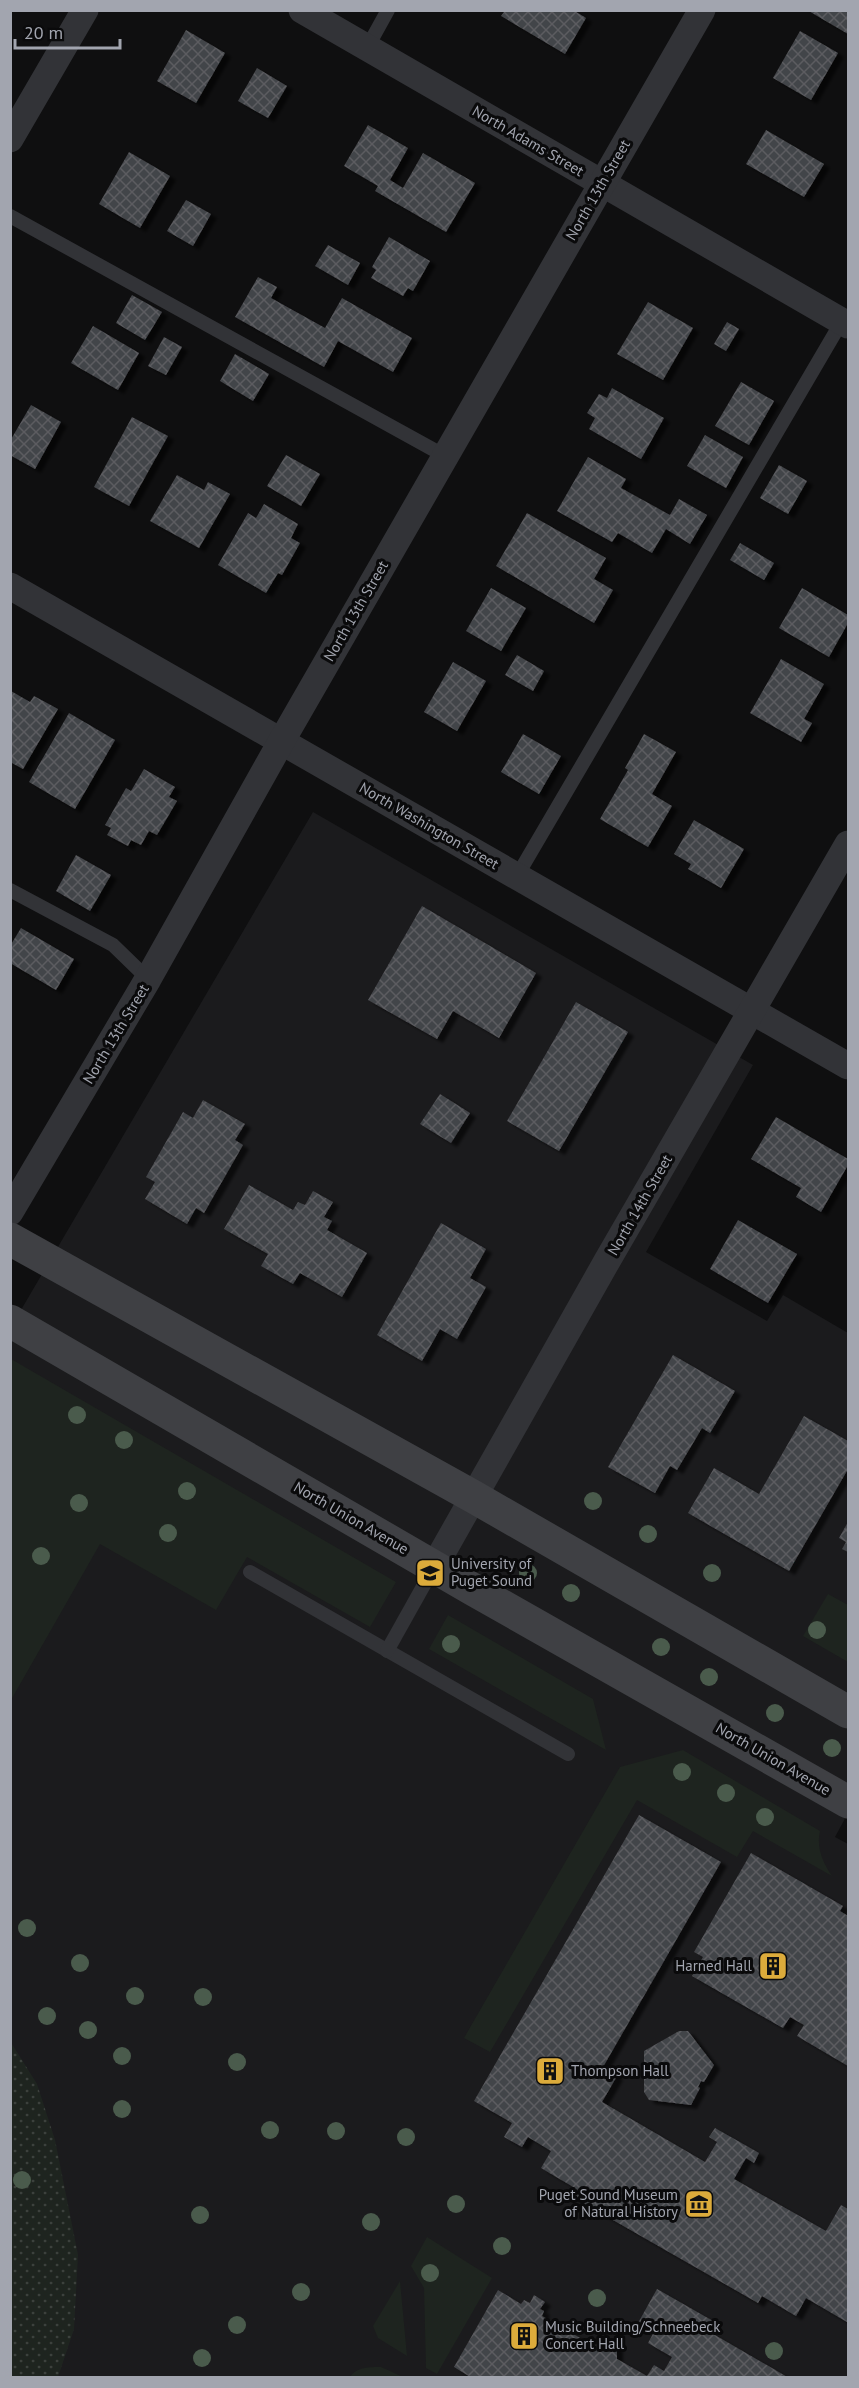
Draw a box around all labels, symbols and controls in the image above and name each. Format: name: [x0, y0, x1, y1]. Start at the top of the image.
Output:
scale bar: [15, 12, 120, 50]
text: 20 m: [24, 21, 63, 44]
street label: North Adams Street: [469, 101, 587, 180]
street label: North 13th Street: [561, 136, 634, 243]
street label: North 13th Street: [319, 557, 392, 664]
street label: North Washington Street: [356, 778, 503, 873]
street label: North 13th Street: [78, 980, 153, 1087]
street label: North 14th Street: [603, 1151, 676, 1258]
street label: North Union Avenue: [290, 1477, 412, 1558]
place label: University of Puget Sound: [451, 1554, 533, 1590]
school or university icon: University of Puget Sound: [414, 1557, 446, 1589]
street label: North Union Avenue: [712, 1718, 834, 1799]
building icon: Harned Hall: [757, 1950, 789, 1982]
place label: Harned Hall: [675, 1956, 753, 1975]
building icon: Thompson Hall: [534, 2055, 566, 2087]
place label: Thompson Hall: [571, 2061, 669, 2080]
place label: Puget Sound Museum of Natural History: [539, 2185, 678, 2221]
museum icon: Puget Sound Museum of Natural History: [683, 2188, 715, 2220]
place label: Music Building/Schneebeck Concert Hall: [545, 2317, 721, 2353]
building icon: Music Building/Schneebeck Concert Hall: [508, 2320, 540, 2352]

